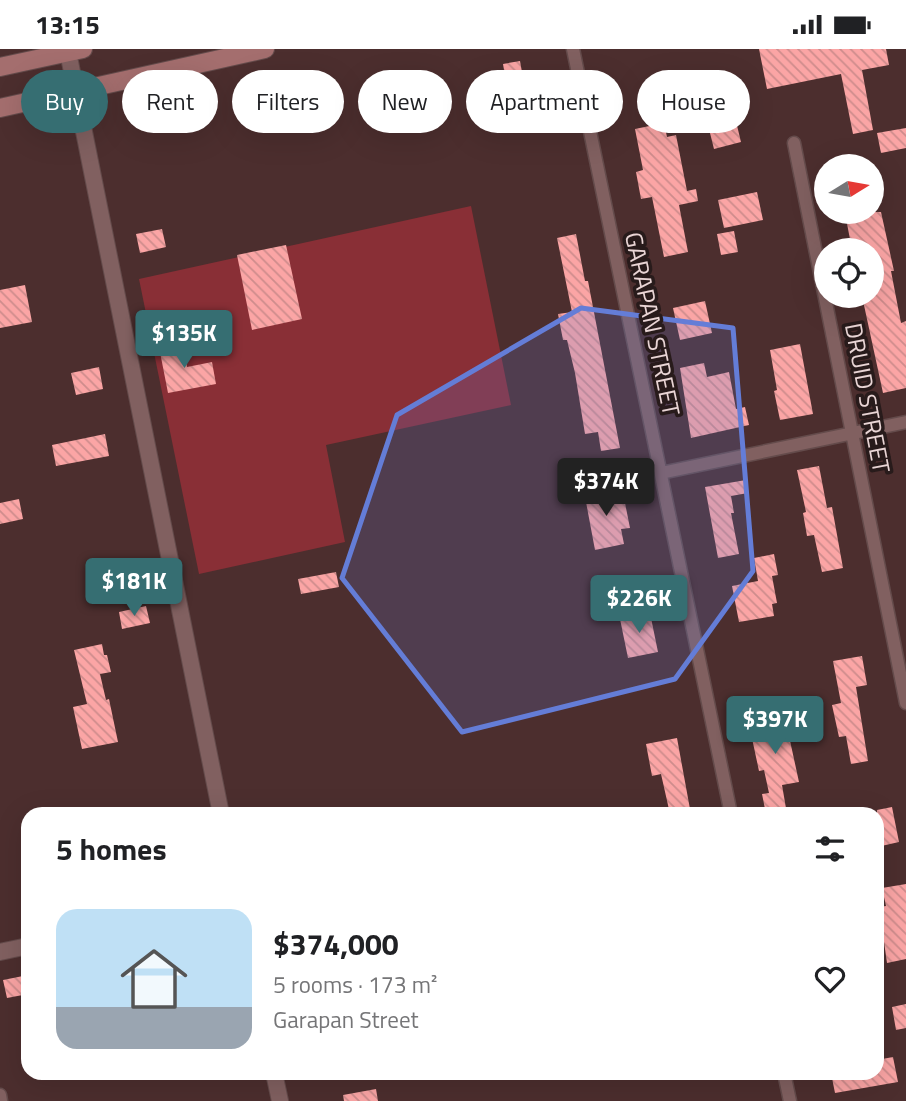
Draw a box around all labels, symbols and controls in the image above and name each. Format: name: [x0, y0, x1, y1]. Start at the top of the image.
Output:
text: 13:15: [35, 5, 100, 44]
chip: Buy: [21, 70, 108, 133]
chip: Rent: [122, 70, 218, 133]
chip: Filters: [232, 70, 344, 133]
chip: New: [358, 70, 452, 133]
chip: Apartment: [466, 70, 623, 133]
chip: House: [637, 70, 750, 133]
north arrow: [814, 154, 884, 224]
map controls: [814, 154, 884, 308]
street label: GARAPAN STREET: [616, 229, 690, 419]
button: locate: [814, 238, 884, 308]
pin: $135K: [135, 311, 233, 370]
text: $135K: [151, 315, 217, 350]
street label: DRUID STREET: [836, 320, 900, 476]
pin: $374K: [557, 459, 655, 518]
text: $374K: [573, 463, 639, 498]
pin: $181K: [85, 559, 183, 618]
text: $181K: [101, 563, 167, 598]
pin: $226K: [590, 575, 688, 635]
text: $226K: [606, 580, 672, 615]
pin: $397K: [726, 697, 824, 756]
text: $397K: [742, 701, 808, 736]
text: 5 homes: [56, 826, 167, 872]
icon: filters: [811, 830, 849, 868]
text: $374,000: [273, 921, 399, 967]
icon: home: [112, 937, 196, 1021]
icon: heart: [811, 960, 849, 998]
text: 5 rooms · 173 m²: [273, 967, 437, 1002]
text: Garapan Street: [273, 1002, 419, 1037]

